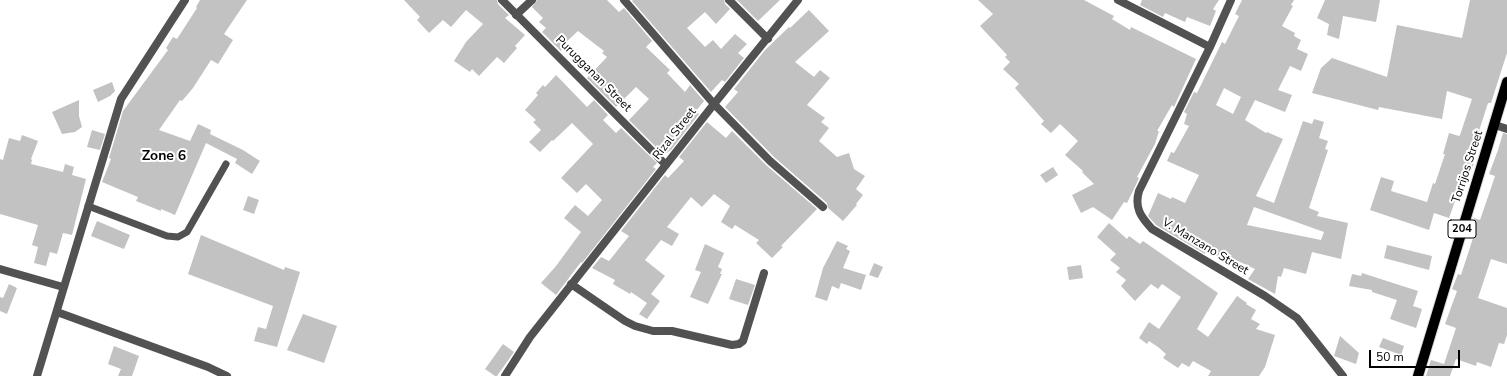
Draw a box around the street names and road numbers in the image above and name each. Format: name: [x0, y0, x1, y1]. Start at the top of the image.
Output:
street label: Purugganan Street: [552, 33, 634, 115]
street label: Rizal Street: [650, 105, 700, 163]
street label: Torrijos Street: [1449, 129, 1487, 205]
street label: V. Manzano Street: [1159, 216, 1251, 278]
road number: 204: [1448, 220, 1476, 238]

